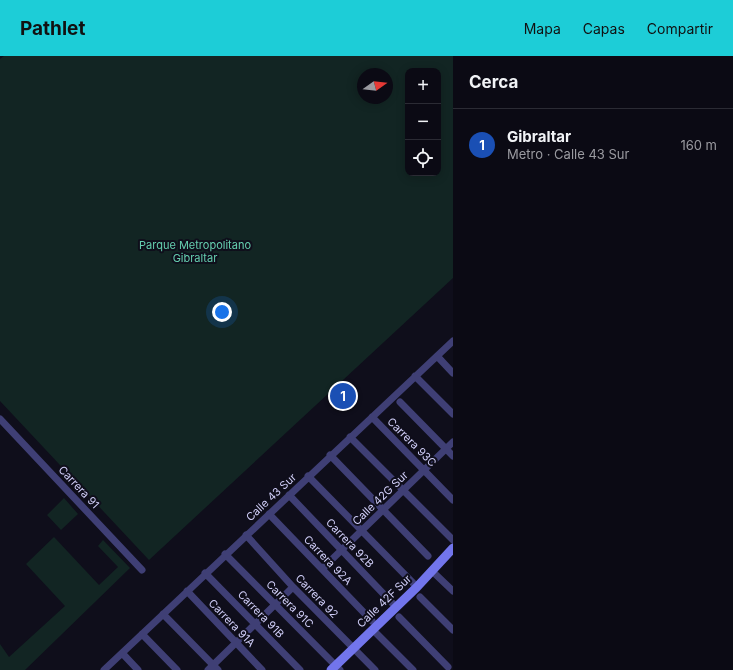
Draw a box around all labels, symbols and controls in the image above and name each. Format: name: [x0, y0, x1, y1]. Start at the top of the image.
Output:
text: Pathlet: [20, 17, 85, 40]
text: Mapa: [524, 20, 561, 37]
text: Capas: [583, 20, 625, 37]
text: Compartir: [647, 20, 713, 37]
north arrow: [357, 68, 393, 104]
map controls: [405, 68, 441, 176]
button: +: [405, 68, 441, 104]
text: Cerca: [469, 72, 518, 92]
button: −: [405, 104, 441, 140]
text: Gibraltar: [507, 127, 571, 146]
text: 1: [479, 137, 485, 153]
text: 160 m: [680, 137, 717, 153]
button: locate: [405, 140, 441, 176]
text: Metro · Calle 43 Sur: [507, 146, 629, 162]
park label: Parque Metropolitano Gibraltar: [139, 238, 251, 265]
your location: [212, 302, 232, 322]
pin: 1: [330, 381, 356, 411]
street label: Carrera 93C: [384, 414, 440, 470]
street label: Carrera 91: [56, 463, 102, 511]
street label: Calle 42G Sur: [349, 468, 411, 528]
street label: Calle 43 Sur: [243, 470, 299, 524]
street label: Carrera 92B: [323, 515, 377, 571]
street label: Carrera 92A: [301, 532, 355, 588]
street label: Carrera 92: [293, 571, 341, 621]
street label: Calle 42F Sur: [354, 572, 414, 630]
street label: Carrera 91C: [263, 577, 317, 631]
street label: Carrera 91B: [235, 587, 287, 641]
street label: Carrera 91A: [206, 596, 259, 650]

